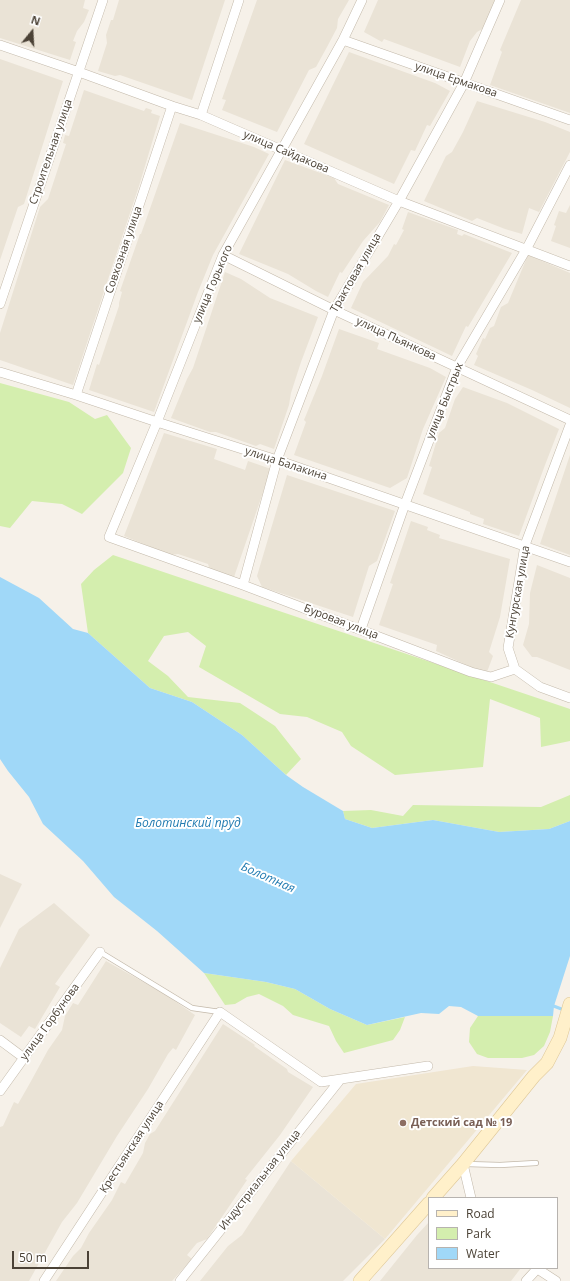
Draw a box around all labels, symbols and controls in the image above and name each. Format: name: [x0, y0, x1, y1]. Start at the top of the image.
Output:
north arrow: [12, 12, 52, 52]
text: N: [29, 12, 42, 29]
street label: улица Ермакова: [413, 60, 499, 100]
street label: Строительная улица: [27, 98, 75, 206]
street label: улица Сайдакова: [241, 128, 331, 176]
street label: Совхозная улица: [103, 205, 145, 295]
street label: Трактовая улица: [328, 231, 384, 315]
street label: улица Горького: [191, 243, 235, 325]
street label: улица Пьянкова: [354, 315, 438, 363]
street label: улица Быстрых: [424, 361, 466, 441]
street label: улица Балакина: [243, 444, 329, 484]
street label: Кунгурская улица: [503, 545, 533, 639]
street label: Буровая улица: [302, 602, 380, 642]
water label: Болотинский пруд: [135, 817, 241, 831]
water label: Болотная: [239, 860, 297, 896]
street label: улица Горбунова: [18, 981, 82, 1063]
street label: Крестьянская улица: [97, 1098, 167, 1196]
place label: Детский сад № 19: [411, 1116, 512, 1130]
marker: Детский сад № 19: [398, 1118, 408, 1128]
street label: Индустриальная улица: [217, 1127, 303, 1233]
legend: [428, 1197, 558, 1269]
text: Road: [466, 1205, 495, 1222]
text: Park: [466, 1225, 491, 1242]
scale bar: [14, 1243, 91, 1269]
text: Water: [466, 1245, 500, 1262]
text: 50 m: [19, 1249, 47, 1266]

